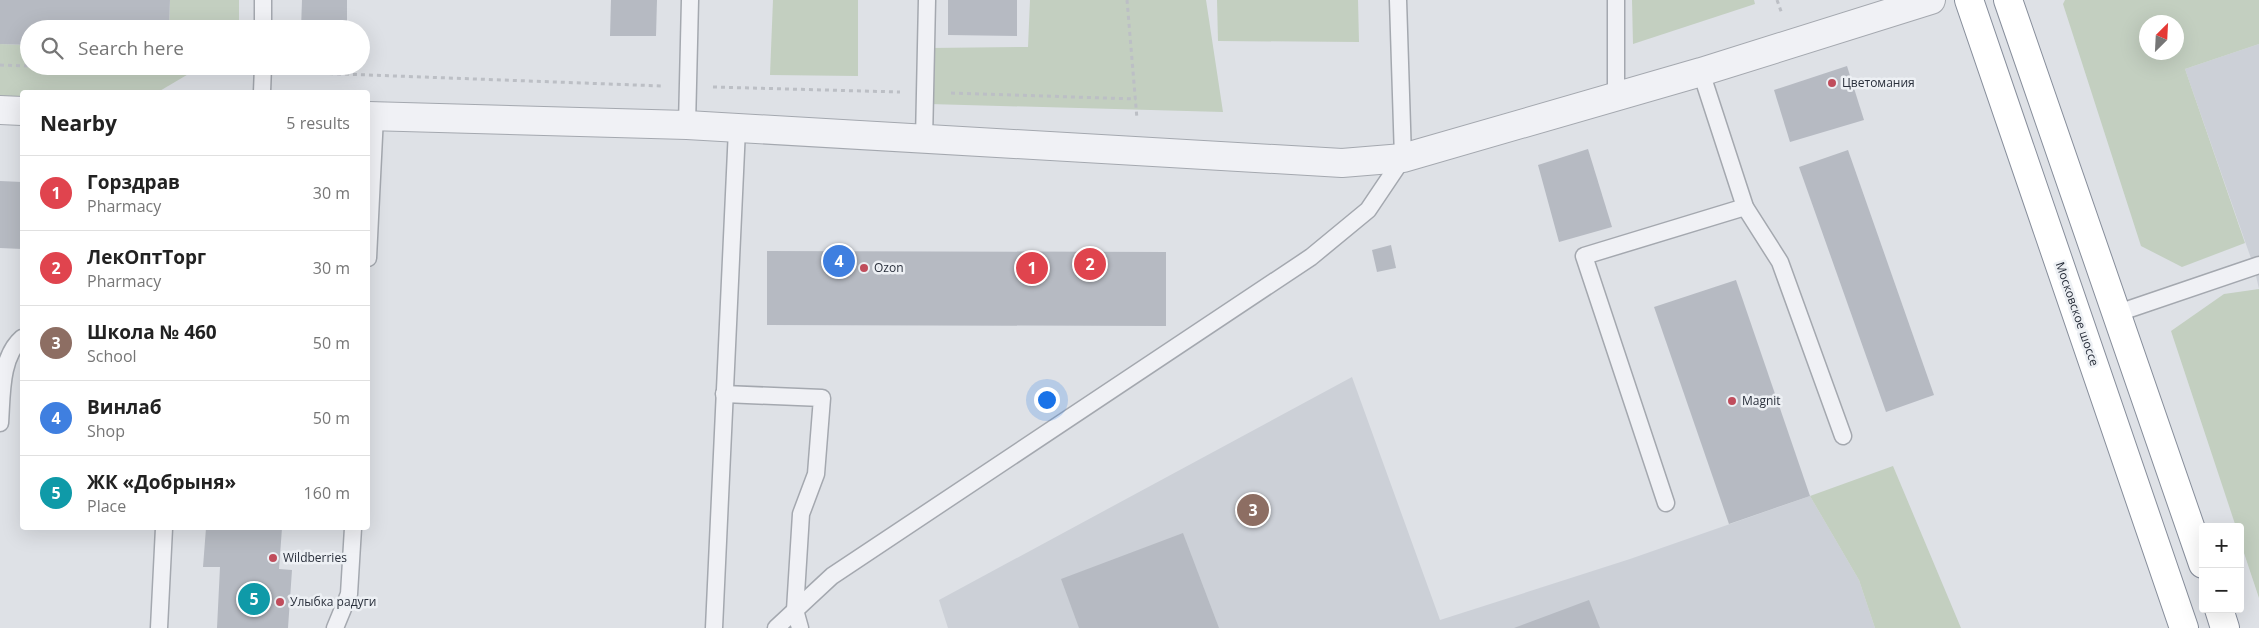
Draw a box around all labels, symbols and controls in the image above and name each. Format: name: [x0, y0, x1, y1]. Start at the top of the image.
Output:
north arrow: [2139, 15, 2184, 60]
search box: [20, 20, 370, 75]
icon: search: [38, 34, 66, 62]
text: Search here: [78, 35, 184, 61]
place label: Цветомания: [1842, 74, 1915, 91]
marker: Цветомания: [1826, 77, 1838, 89]
text: Nearby: [40, 109, 117, 137]
text: 5 results: [286, 112, 350, 134]
text: Горздрав: [87, 169, 180, 195]
text: 1: [51, 182, 61, 204]
text: 30 m: [313, 182, 350, 204]
text: Pharmacy: [87, 195, 161, 217]
pin: 4: [823, 242, 855, 280]
text: ЛекОптТорг: [87, 244, 206, 270]
pin: 2: [1074, 245, 1106, 283]
pin: 1: [1016, 249, 1048, 287]
text: 2: [51, 257, 61, 279]
text: 30 m: [313, 257, 350, 279]
place label: Ozon: [874, 259, 904, 276]
street label: Московское шоссе: [2052, 259, 2103, 368]
marker: Ozon: [858, 262, 870, 274]
text: Pharmacy: [87, 270, 161, 292]
text: Школа № 460: [87, 319, 217, 345]
text: 3: [51, 332, 61, 354]
text: 50 m: [313, 332, 350, 354]
text: School: [87, 345, 137, 367]
your location: [1034, 387, 1060, 413]
place label: Magnit: [1742, 392, 1781, 409]
text: Винлаб: [87, 394, 162, 420]
marker: Magnit: [1726, 395, 1738, 407]
text: 4: [51, 407, 61, 429]
text: 50 m: [313, 407, 350, 429]
text: Shop: [87, 420, 125, 442]
text: ЖК «Добрыня»: [87, 469, 236, 495]
text: 5: [51, 482, 61, 504]
text: 160 m: [304, 482, 350, 504]
pin: 3: [1237, 491, 1269, 529]
text: Place: [87, 495, 126, 517]
map controls: [2199, 523, 2244, 613]
button: +: [2199, 523, 2244, 568]
place label: Wildberries: [283, 549, 347, 566]
marker: Wildberries: [267, 552, 279, 564]
button: −: [2199, 568, 2244, 613]
pin: 5: [238, 580, 270, 618]
place label: Улыбка радуги: [290, 593, 376, 610]
marker: Улыбка радуги: [274, 596, 286, 608]

